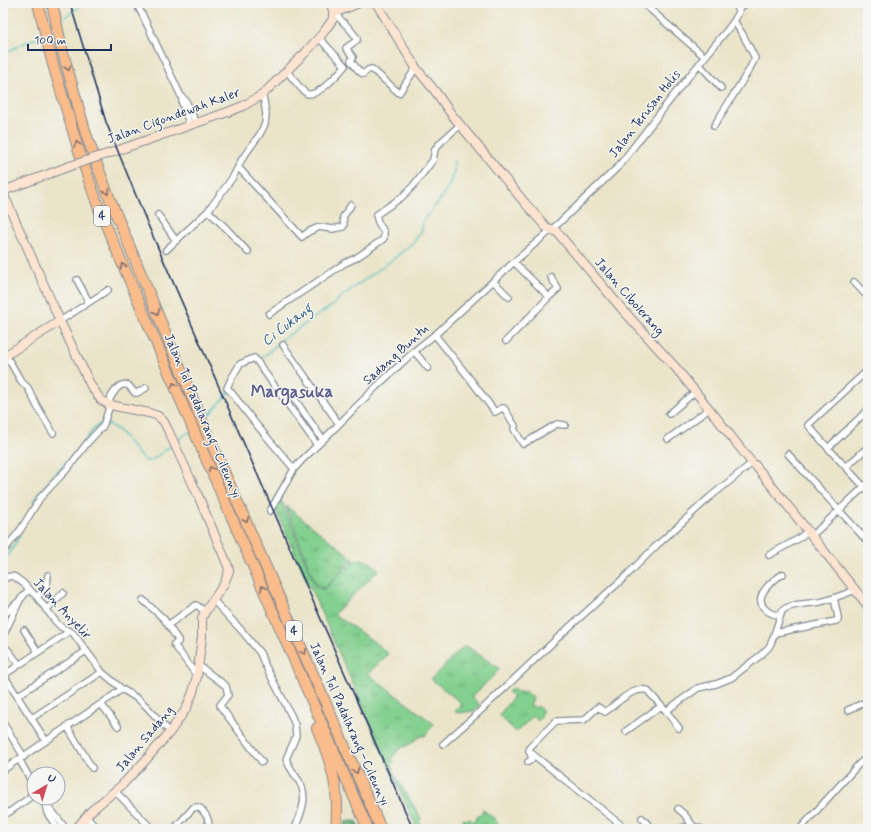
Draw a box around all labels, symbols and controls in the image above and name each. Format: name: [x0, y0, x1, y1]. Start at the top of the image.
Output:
scale bar: [28, 26, 111, 52]
text: 100 m: [34, 33, 66, 49]
one-way arrow: [63, 65, 71, 71]
street label: Jalan Terusan Holis: [605, 66, 685, 162]
street label: Jalan Cigondewah Kaler: [105, 84, 244, 150]
one-way arrow: [73, 141, 82, 148]
one-way arrow: [102, 189, 110, 196]
road number: 4: [94, 206, 110, 226]
street label: Jalan Cibolerang: [590, 254, 668, 340]
one-way arrow: [120, 262, 128, 269]
water label: Ci Cukang: [258, 299, 318, 352]
one-way arrow: [152, 309, 160, 316]
street label: Sadang Buntu: [360, 321, 433, 389]
street label: Jalan Tol Padalarang–Cileunyi: [158, 331, 244, 502]
district label: Margasuka: [251, 381, 334, 406]
one-way arrow: [171, 382, 179, 389]
one-way arrow: [208, 465, 216, 473]
one-way arrow: [241, 516, 249, 523]
street label: Jalan Anyelir: [29, 574, 95, 644]
one-way arrow: [260, 585, 268, 592]
road number: 4: [286, 621, 302, 641]
street label: Jalan Tol Padalarang–Cileunyi: [303, 640, 393, 809]
one-way arrow: [299, 648, 307, 655]
street label: Jalan Sadang: [112, 702, 178, 776]
north arrow: [26, 766, 66, 806]
one-way arrow: [351, 766, 359, 774]
text: U: [44, 771, 59, 787]

